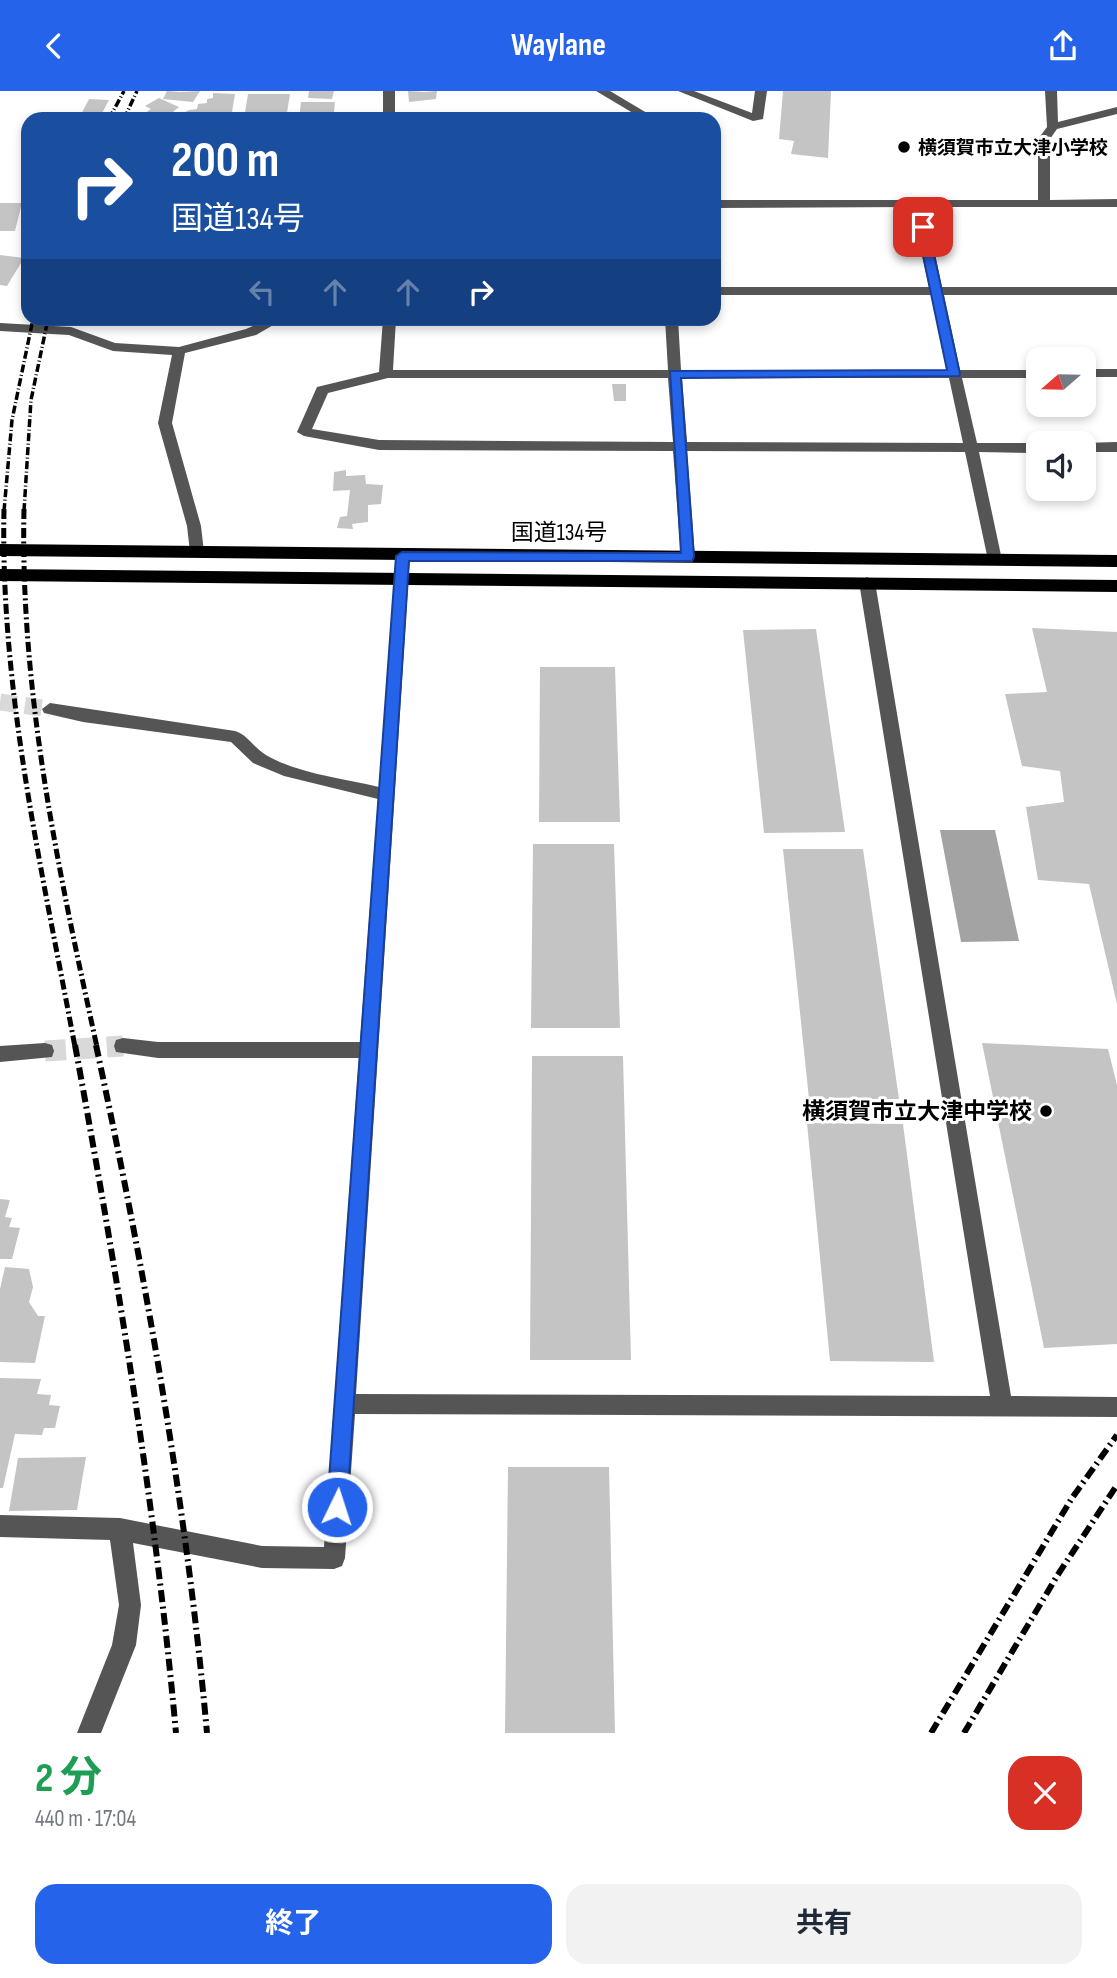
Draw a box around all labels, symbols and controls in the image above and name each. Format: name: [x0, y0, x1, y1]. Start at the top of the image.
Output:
text: Waylane: [511, 26, 606, 65]
icon: back: [35, 27, 73, 65]
icon: share: [1044, 27, 1082, 65]
text: 200 m: [171, 132, 279, 191]
place label: 横須賀市立大津小学校: [918, 137, 1108, 160]
marker: 横須賀市立大津小学校: [896, 139, 912, 155]
icon: right: [56, 140, 147, 231]
pin: [893, 197, 953, 257]
text: 国道134号: [171, 200, 305, 239]
icon: arrive: [904, 208, 942, 246]
icon: left: [243, 273, 281, 311]
icon: ahead: [316, 273, 354, 311]
icon: ahead: [389, 273, 427, 311]
icon: right: [462, 273, 500, 311]
north arrow: [1026, 347, 1096, 417]
map controls: [1026, 347, 1096, 501]
button: sound: [1026, 431, 1096, 501]
street label: 国道134号: [511, 519, 607, 547]
place label: 横須賀市立大津中学校: [802, 1098, 1032, 1126]
marker: 横須賀市立大津中学校: [1038, 1103, 1054, 1119]
position arrow: [300, 1470, 374, 1544]
text: 2 分: [35, 1753, 102, 1804]
button: close: [1008, 1756, 1082, 1830]
text: 440 m · 17:04: [35, 1805, 136, 1833]
button: 終了: [35, 1884, 552, 1964]
button: 共有: [566, 1884, 1082, 1964]

